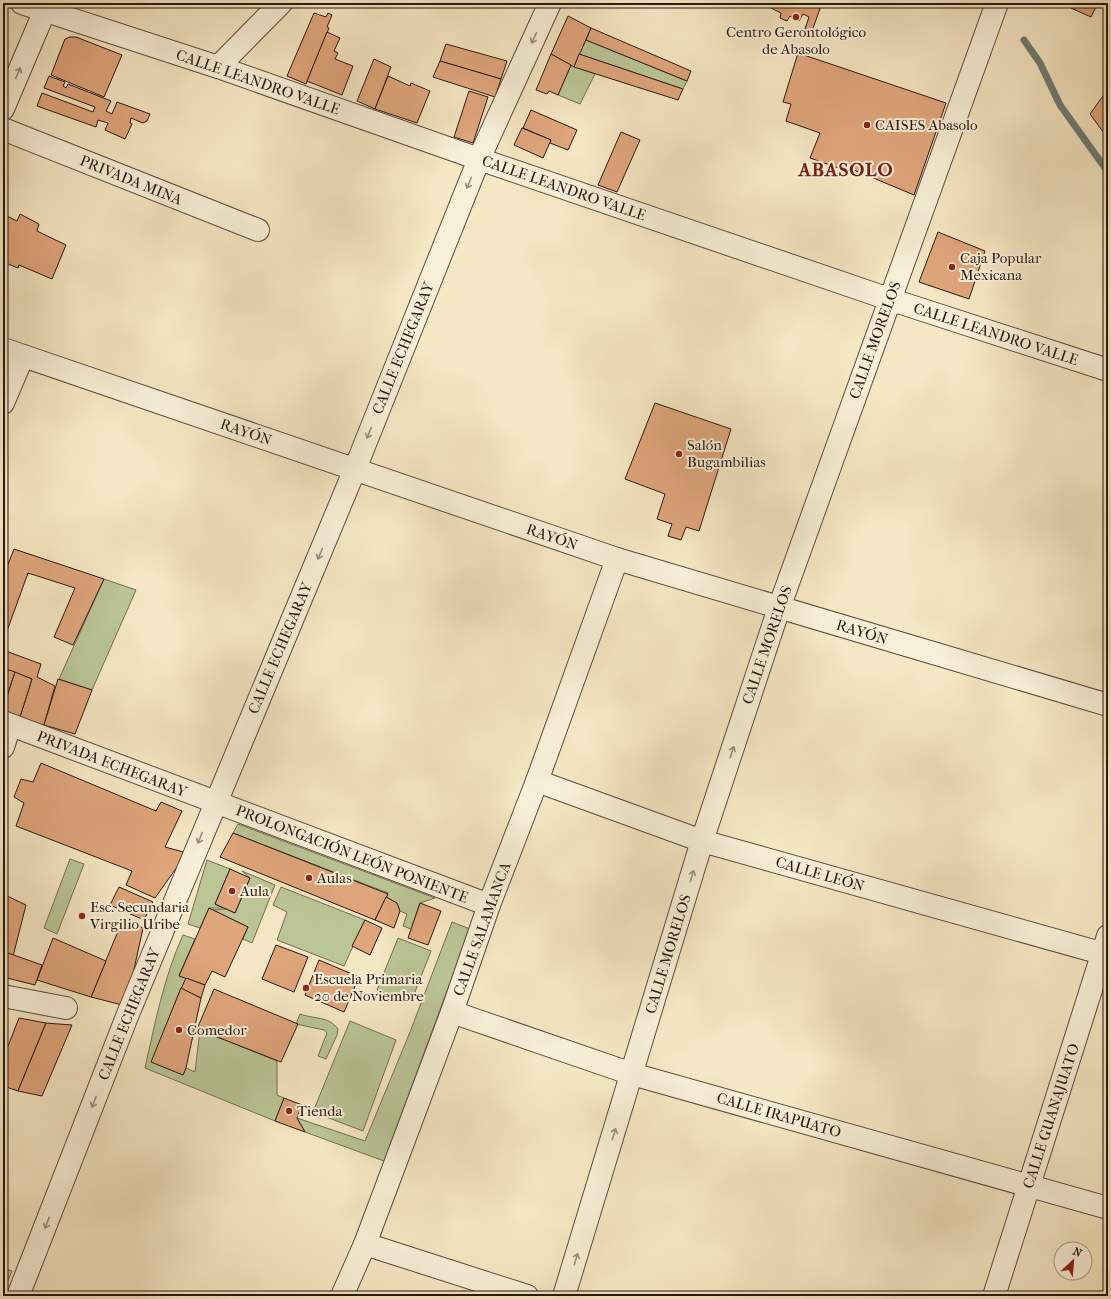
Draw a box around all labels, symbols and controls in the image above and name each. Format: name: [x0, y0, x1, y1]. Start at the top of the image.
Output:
marker: Centro Gerontológico de Abasolo: [791, 12, 801, 22]
place label: Centro Gerontológico de Abasolo: [726, 23, 866, 58]
one-way arrow: [530, 32, 537, 44]
street label: CALLE LEANDRO VALLE: [174, 45, 342, 119]
one-way arrow: [15, 68, 22, 80]
place label: CAISES Abasolo: [875, 116, 978, 134]
marker: CAISES Abasolo: [862, 120, 872, 130]
street label: PRIVADA MINA: [77, 151, 185, 209]
street label: CALLE LEANDRO VALLE: [480, 151, 648, 225]
district label: ABASOLO: [797, 159, 894, 181]
one-way arrow: [465, 176, 473, 188]
place label: Caja Popular Mexicana: [960, 249, 1042, 284]
marker: Caja Popular Mexicana: [947, 262, 957, 272]
street label: CALLE ECHEGARAY: [368, 278, 438, 417]
street label: CALLE MORELOS: [845, 278, 905, 401]
street label: CALLE LEANDRO VALLE: [911, 299, 1081, 369]
street label: RAYÓN: [218, 415, 275, 449]
one-way arrow: [365, 427, 373, 439]
place label: Salón Bugambilias: [687, 436, 766, 471]
marker: Salón Bugambilias: [674, 449, 684, 459]
street label: RAYÓN: [524, 520, 581, 554]
one-way arrow: [315, 547, 323, 559]
street label: CALLE ECHEGARAY: [244, 579, 316, 717]
street label: CALLE MORELOS: [738, 583, 796, 707]
street label: RAYÓN: [834, 616, 891, 649]
street label: PRIVADA ECHEGARAY: [34, 727, 190, 801]
one-way arrow: [728, 747, 736, 759]
street label: PROLONGACIÓN LEÓN PONIENTE: [233, 801, 471, 907]
one-way arrow: [196, 832, 203, 844]
street label: CALLE LEÓN: [774, 853, 867, 895]
street label: CALLE SALAMANCA: [449, 859, 515, 998]
place label: Aulas: [316, 869, 352, 887]
one-way arrow: [689, 870, 696, 883]
marker: Aulas: [304, 873, 314, 883]
place label: Aula: [239, 882, 270, 900]
marker: Aula: [227, 886, 237, 896]
street label: CALLE MORELOS: [641, 892, 695, 1016]
place label: Esc. Secundaria Virgilio Uribe: [89, 898, 190, 933]
marker: Esc. Secundaria Virgilio Uribe: [77, 911, 87, 921]
street label: CALLE ECHEGARAY: [94, 944, 164, 1083]
place label: Escuela Primaria 20 de Noviembre: [314, 970, 424, 1005]
marker: Escuela Primaria 20 de Noviembre: [301, 983, 311, 993]
place label: Comedor: [187, 1021, 247, 1039]
marker: Comedor: [174, 1025, 184, 1035]
street label: CALLE GUANAJUATO: [1019, 1041, 1083, 1191]
street label: CALLE IRAPUATO: [715, 1089, 843, 1141]
one-way arrow: [89, 1095, 97, 1107]
place label: Tienda: [297, 1102, 343, 1120]
marker: Tienda: [284, 1106, 294, 1116]
one-way arrow: [611, 1128, 618, 1141]
one-way arrow: [42, 1216, 50, 1228]
north arrow: [1053, 1241, 1093, 1281]
text: N: [1071, 1245, 1084, 1260]
one-way arrow: [573, 1252, 580, 1265]

